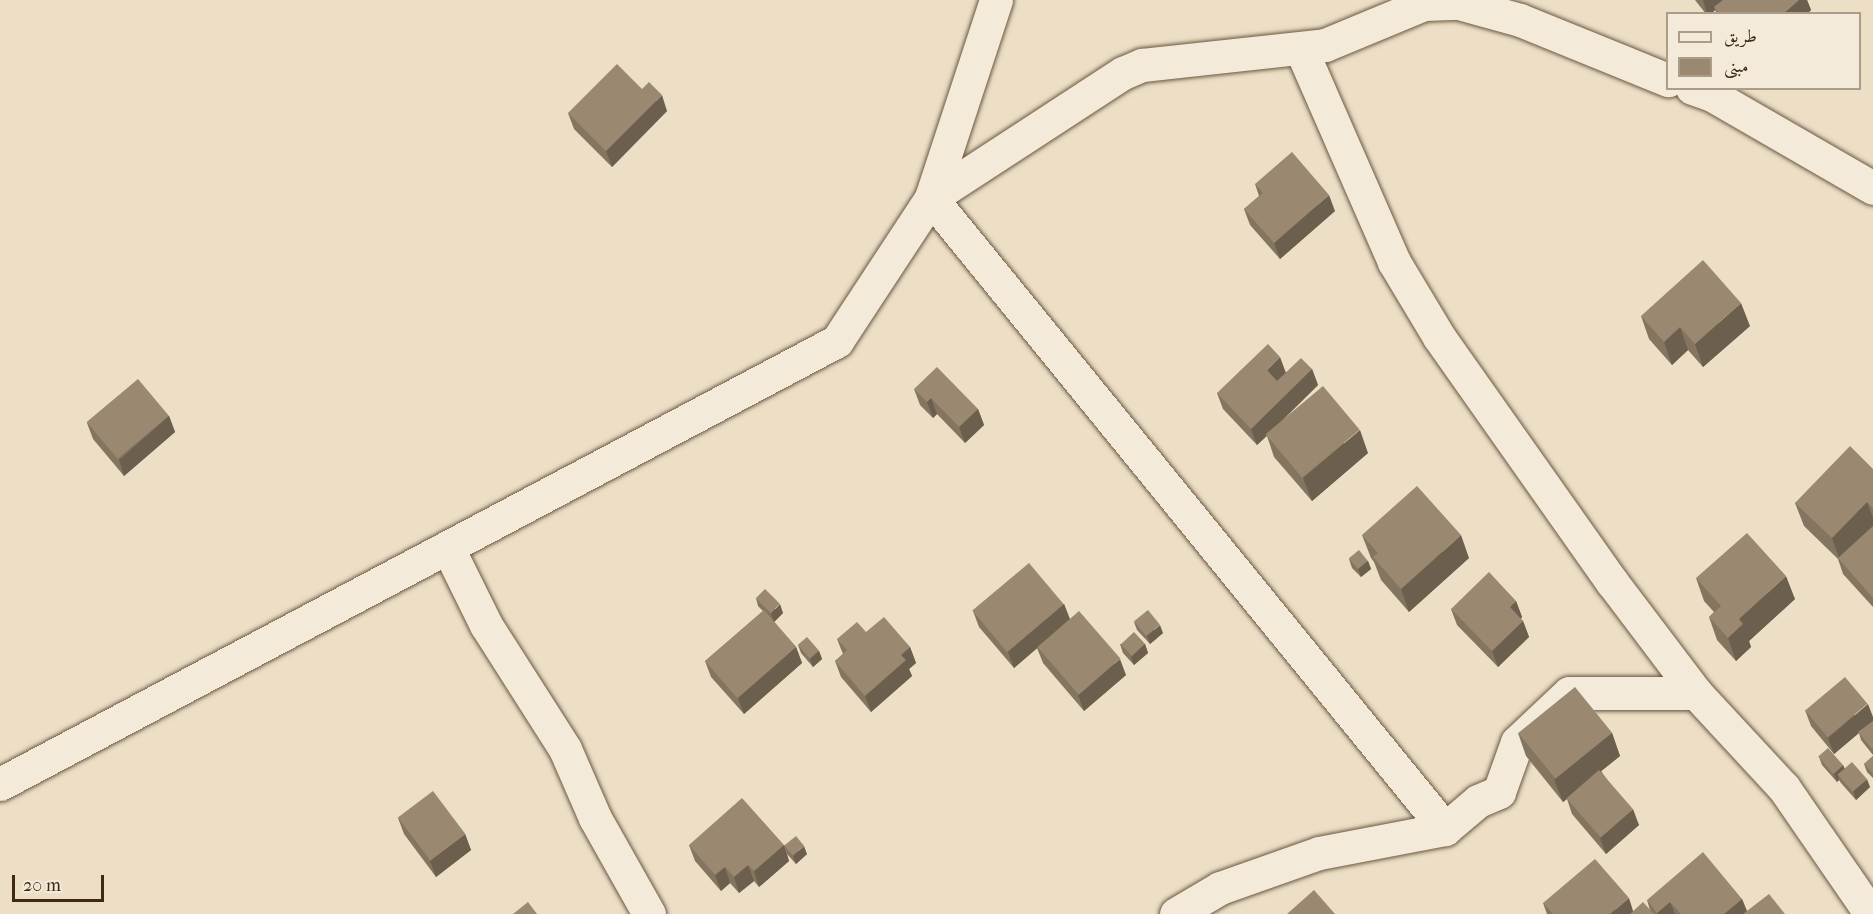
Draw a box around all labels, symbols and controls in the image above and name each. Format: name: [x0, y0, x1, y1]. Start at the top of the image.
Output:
legend: [1666, 12, 1861, 90]
text: طريق: [1724, 26, 1757, 47]
text: مبنى: [1724, 56, 1749, 77]
scale bar: [15, 863, 106, 901]
text: 20 m: [23, 875, 61, 896]

